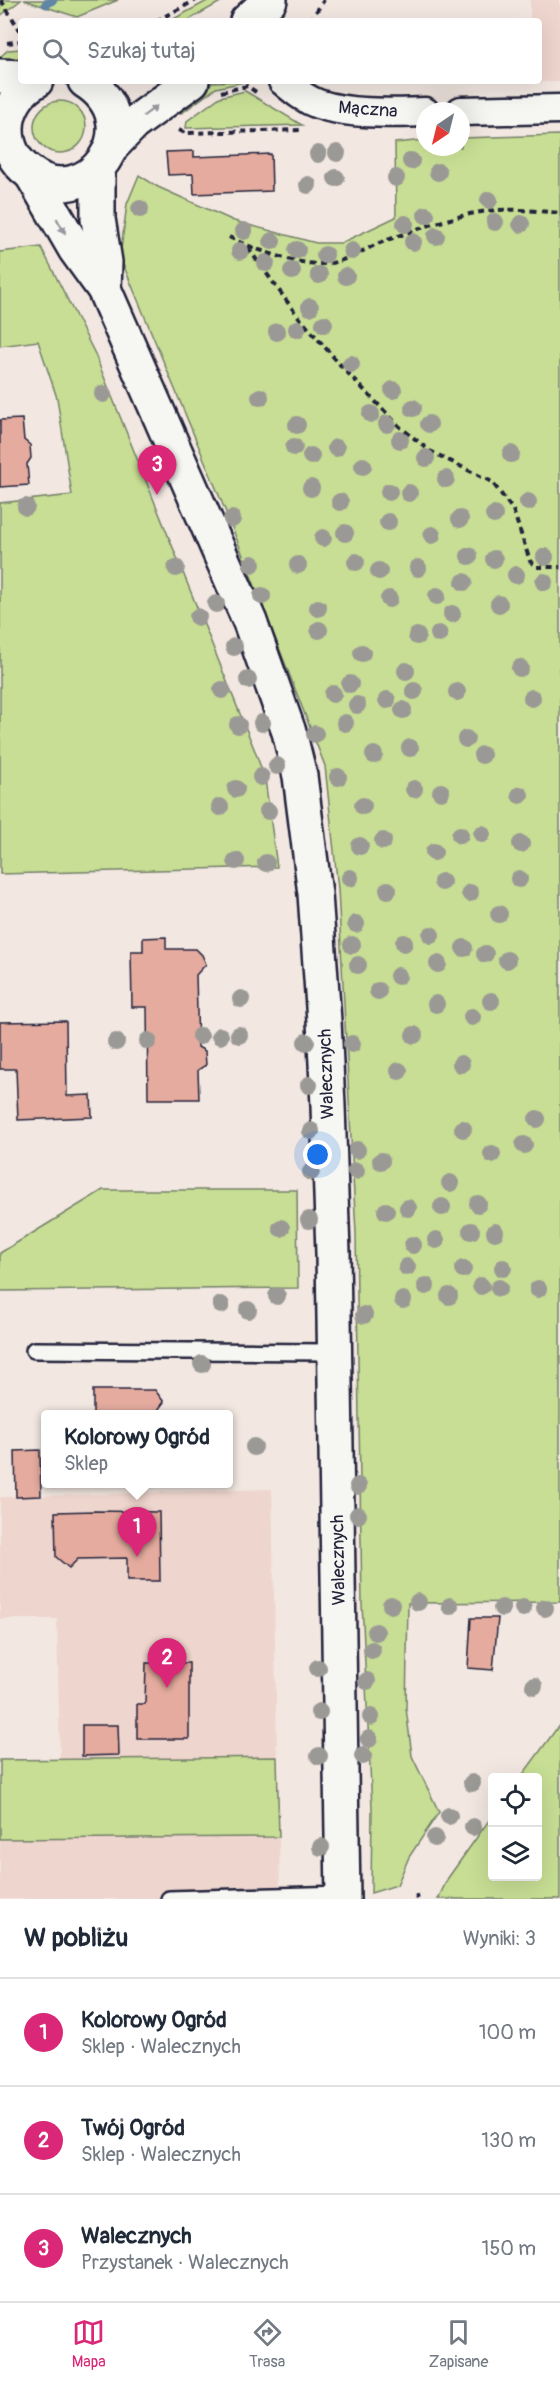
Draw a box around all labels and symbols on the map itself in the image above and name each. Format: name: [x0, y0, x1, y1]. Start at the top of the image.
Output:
street label: Mączna: [338, 96, 398, 123]
north arrow: [416, 102, 470, 156]
one-way arrow: [142, 105, 158, 118]
one-way arrow: [56, 218, 67, 234]
pin: 3: [138, 446, 176, 495]
street label: Walecznych: [313, 1028, 340, 1120]
your location: [303, 1140, 332, 1169]
pin: 1: [118, 1508, 156, 1557]
street label: Walecznych: [326, 1515, 351, 1605]
pin: 2: [148, 1638, 186, 1688]

